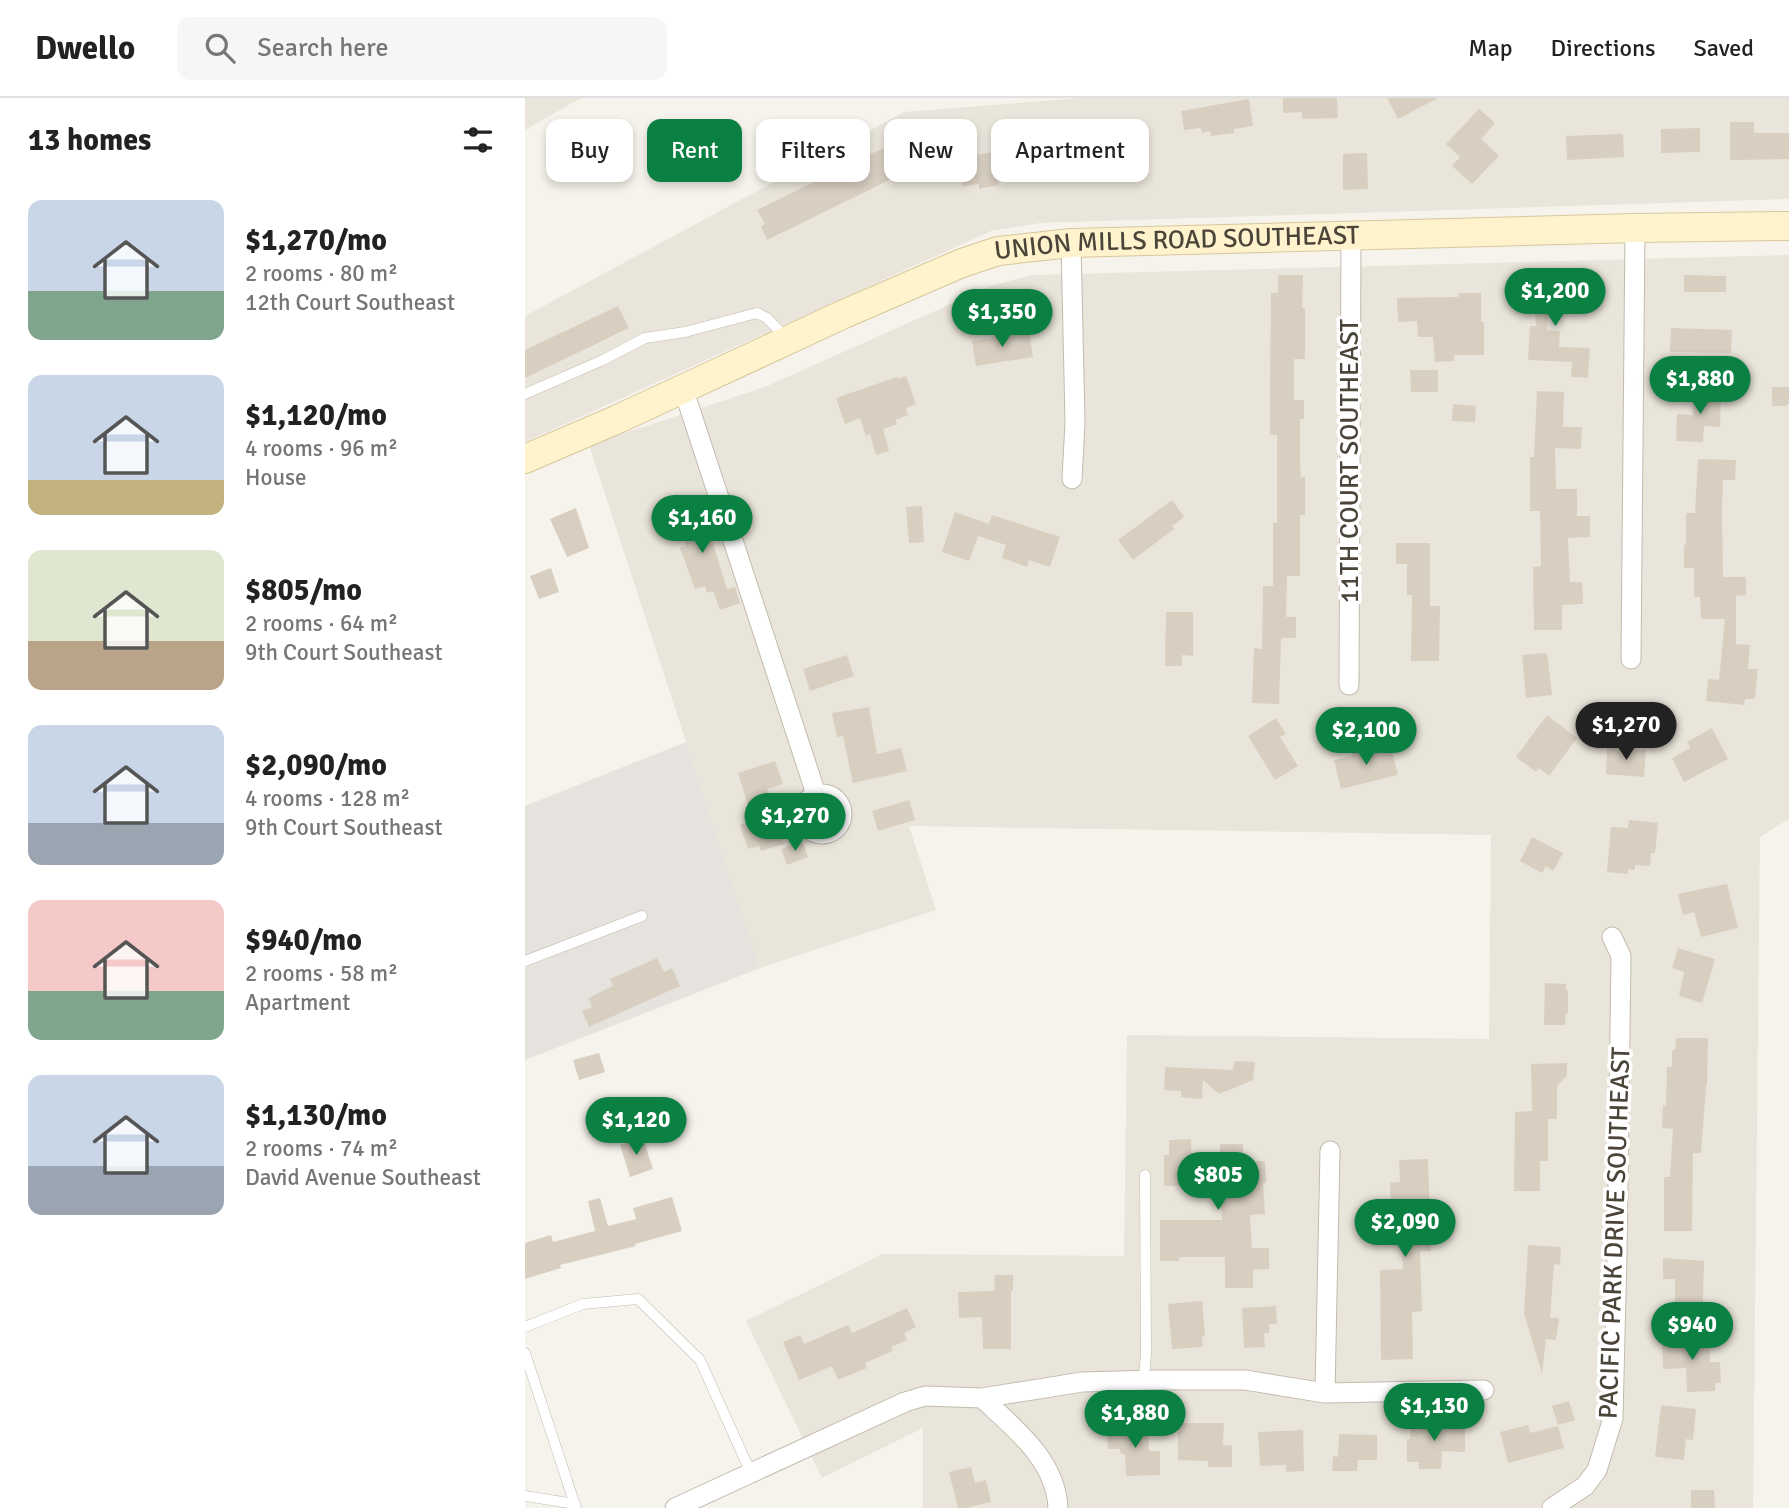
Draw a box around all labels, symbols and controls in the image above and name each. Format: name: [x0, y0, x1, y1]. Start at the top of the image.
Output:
search box: [177, 17, 667, 80]
text: Dwello: [35, 28, 135, 69]
icon: search: [201, 29, 239, 67]
text: Search here: [257, 32, 388, 64]
text: Map: [1468, 33, 1513, 63]
text: Directions: [1551, 33, 1656, 63]
text: Saved: [1694, 33, 1754, 63]
chip: Buy: [546, 119, 633, 182]
chip: Rent: [647, 119, 742, 182]
chip: Filters: [756, 119, 870, 182]
chip: New: [884, 119, 977, 182]
chip: Apartment: [991, 119, 1149, 182]
icon: filters: [459, 121, 497, 159]
text: 13 homes: [28, 122, 151, 159]
street label: UNION MILLS ROAD SOUTHEAST: [993, 219, 1360, 267]
text: $1,270/mo: [245, 222, 387, 259]
icon: home: [84, 228, 168, 312]
text: 2 rooms · 80 m²: [245, 259, 398, 288]
pin: $1,200: [1498, 268, 1612, 328]
text: $1,200: [1521, 276, 1589, 305]
text: 12th Court Southeast: [245, 288, 455, 317]
pin: $1,350: [945, 289, 1059, 349]
text: $1,350: [968, 297, 1036, 326]
street label: 11TH COURT SOUTHEAST: [1334, 319, 1366, 603]
pin: $1,880: [1643, 356, 1757, 416]
text: $1,880: [1666, 364, 1734, 393]
text: $1,120/mo: [245, 397, 387, 434]
icon: home: [84, 403, 168, 487]
text: 4 rooms · 96 m²: [245, 434, 398, 463]
text: House: [245, 463, 307, 492]
pin: $1,160: [645, 496, 759, 555]
text: $1,160: [668, 503, 736, 532]
text: $805/mo: [245, 572, 362, 609]
icon: home: [84, 578, 168, 662]
text: 2 rooms · 64 m²: [245, 609, 398, 638]
text: 9th Court Southeast: [245, 638, 443, 667]
pin: $1,270: [1569, 702, 1683, 762]
pin: $2,100: [1309, 708, 1423, 767]
text: $1,270: [1592, 710, 1660, 739]
text: $2,100: [1332, 715, 1400, 744]
text: $2,090/mo: [245, 747, 387, 784]
icon: home: [84, 753, 168, 837]
text: 4 rooms · 128 m²: [245, 784, 410, 813]
pin: $1,270: [738, 794, 852, 853]
text: $1,270: [761, 801, 829, 830]
text: 9th Court Southeast: [245, 813, 443, 842]
text: $940/mo: [245, 922, 362, 959]
icon: home: [84, 928, 168, 1012]
text: 2 rooms · 58 m²: [245, 959, 398, 988]
text: Apartment: [245, 988, 350, 1017]
street label: PACIFIC PARK DRIVE SOUTHEAST: [1593, 1046, 1637, 1420]
text: $1,130/mo: [245, 1097, 387, 1134]
pin: $1,120: [579, 1098, 693, 1157]
icon: home: [84, 1103, 168, 1187]
text: $1,120: [602, 1105, 670, 1134]
text: 2 rooms · 74 m²: [245, 1134, 398, 1163]
pin: $805: [1177, 1152, 1259, 1212]
text: $805: [1193, 1160, 1243, 1189]
text: David Avenue Southeast: [245, 1163, 481, 1192]
pin: $2,090: [1348, 1200, 1462, 1259]
text: $2,090: [1371, 1207, 1439, 1236]
pin: $940: [1651, 1302, 1733, 1362]
text: $940: [1667, 1310, 1717, 1339]
pin: $1,130: [1377, 1384, 1491, 1443]
pin: $1,880: [1078, 1390, 1192, 1450]
text: $1,130: [1400, 1391, 1468, 1420]
text: $1,880: [1101, 1398, 1169, 1427]

